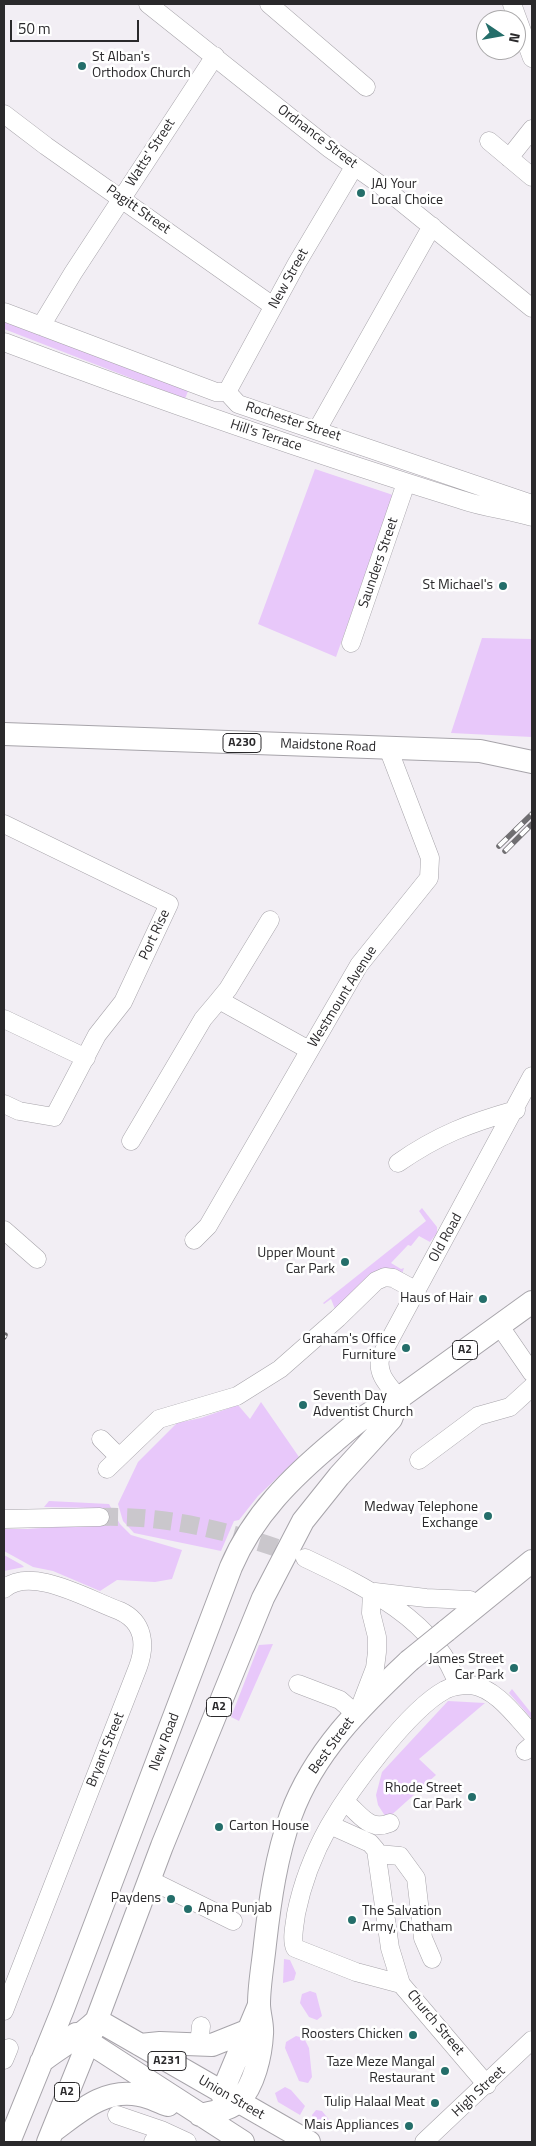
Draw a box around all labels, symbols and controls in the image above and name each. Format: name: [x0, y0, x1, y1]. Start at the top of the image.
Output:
scale bar: [12, 10, 141, 42]
north arrow: [476, 10, 526, 60]
text: 50 m: [18, 17, 51, 40]
text: N: [504, 31, 526, 45]
place label: St Alban's Orthodox Church: [92, 50, 191, 82]
marker: St Alban's Orthodox Church: [76, 60, 88, 72]
street label: Ordnance Street: [274, 102, 360, 172]
street label: Watts' Street: [123, 116, 179, 190]
place label: JAJ Your Local Choice: [371, 177, 443, 210]
street label: Pagitt Street: [103, 182, 173, 238]
marker: JAJ Your Local Choice: [355, 187, 367, 199]
street label: New Street: [266, 246, 312, 312]
street label: Rochester Street: [243, 399, 343, 445]
street label: Hill's Terrace: [228, 417, 304, 455]
street label: Saunders Street: [356, 516, 402, 610]
place label: St Michael's: [422, 578, 493, 594]
marker: St Michael's: [497, 580, 509, 592]
road number: A230: [223, 734, 261, 752]
street label: Maidstone Road: [280, 736, 376, 756]
street label: Port Rise: [136, 907, 174, 963]
street label: Westmount Avenue: [305, 943, 381, 1051]
street label: Old Road: [426, 1211, 466, 1265]
place label: Upper Mount Car Park: [257, 1246, 335, 1278]
marker: Upper Mount Car Park: [339, 1256, 351, 1268]
place label: Haus of Hair: [400, 1291, 473, 1307]
marker: Haus of Hair: [477, 1293, 489, 1305]
place label: Graham's Office Furniture: [302, 1332, 396, 1364]
road number: A2: [452, 1340, 478, 1360]
marker: Graham's Office Furniture: [400, 1342, 412, 1354]
place label: Seventh Day Adventist Church: [313, 1389, 413, 1421]
marker: Seventh Day Adventist Church: [297, 1399, 309, 1411]
place label: Medway Telephone Exchange: [364, 1500, 478, 1532]
marker: Medway Telephone Exchange: [482, 1510, 494, 1522]
place label: James Street Car Park: [428, 1652, 504, 1684]
marker: James Street Car Park: [508, 1662, 520, 1674]
road number: A2: [206, 1698, 232, 1716]
street label: Bryant Street: [83, 1710, 129, 1790]
street label: New Road: [146, 1711, 184, 1773]
street label: Best Street: [306, 1714, 358, 1778]
place label: Rhode Street Car Park: [385, 1781, 462, 1814]
marker: Rhode Street Car Park: [466, 1791, 478, 1803]
place label: Carton House: [229, 1819, 309, 1835]
marker: Carton House: [213, 1821, 225, 1833]
place label: Paydens: [111, 1891, 161, 1907]
marker: Paydens: [165, 1893, 177, 1905]
place label: Apna Punjab: [198, 1901, 272, 1917]
marker: Apna Punjab: [182, 1903, 194, 1915]
place label: The Salvation Army, Chatham: [362, 1904, 453, 1936]
marker: The Salvation Army, Chatham: [346, 1914, 358, 1926]
street label: Church Street: [403, 1987, 467, 2059]
place label: Roosters Chicken: [301, 2027, 403, 2043]
marker: Roosters Chicken: [407, 2029, 419, 2041]
road number: A231: [148, 2052, 186, 2070]
place label: Taze Meze Mangal Restaurant: [326, 2055, 435, 2088]
street label: High Street: [449, 2063, 509, 2121]
marker: Taze Meze Mangal Restaurant: [439, 2065, 451, 2077]
street label: Union Street: [195, 2072, 267, 2124]
road number: A2: [54, 2082, 80, 2102]
place label: Tulip Halaal Meat: [324, 2095, 425, 2111]
marker: Tulip Halaal Meat: [429, 2097, 441, 2109]
place label: Mais Appliances: [304, 2118, 399, 2134]
marker: Mais Appliances: [403, 2120, 415, 2132]

